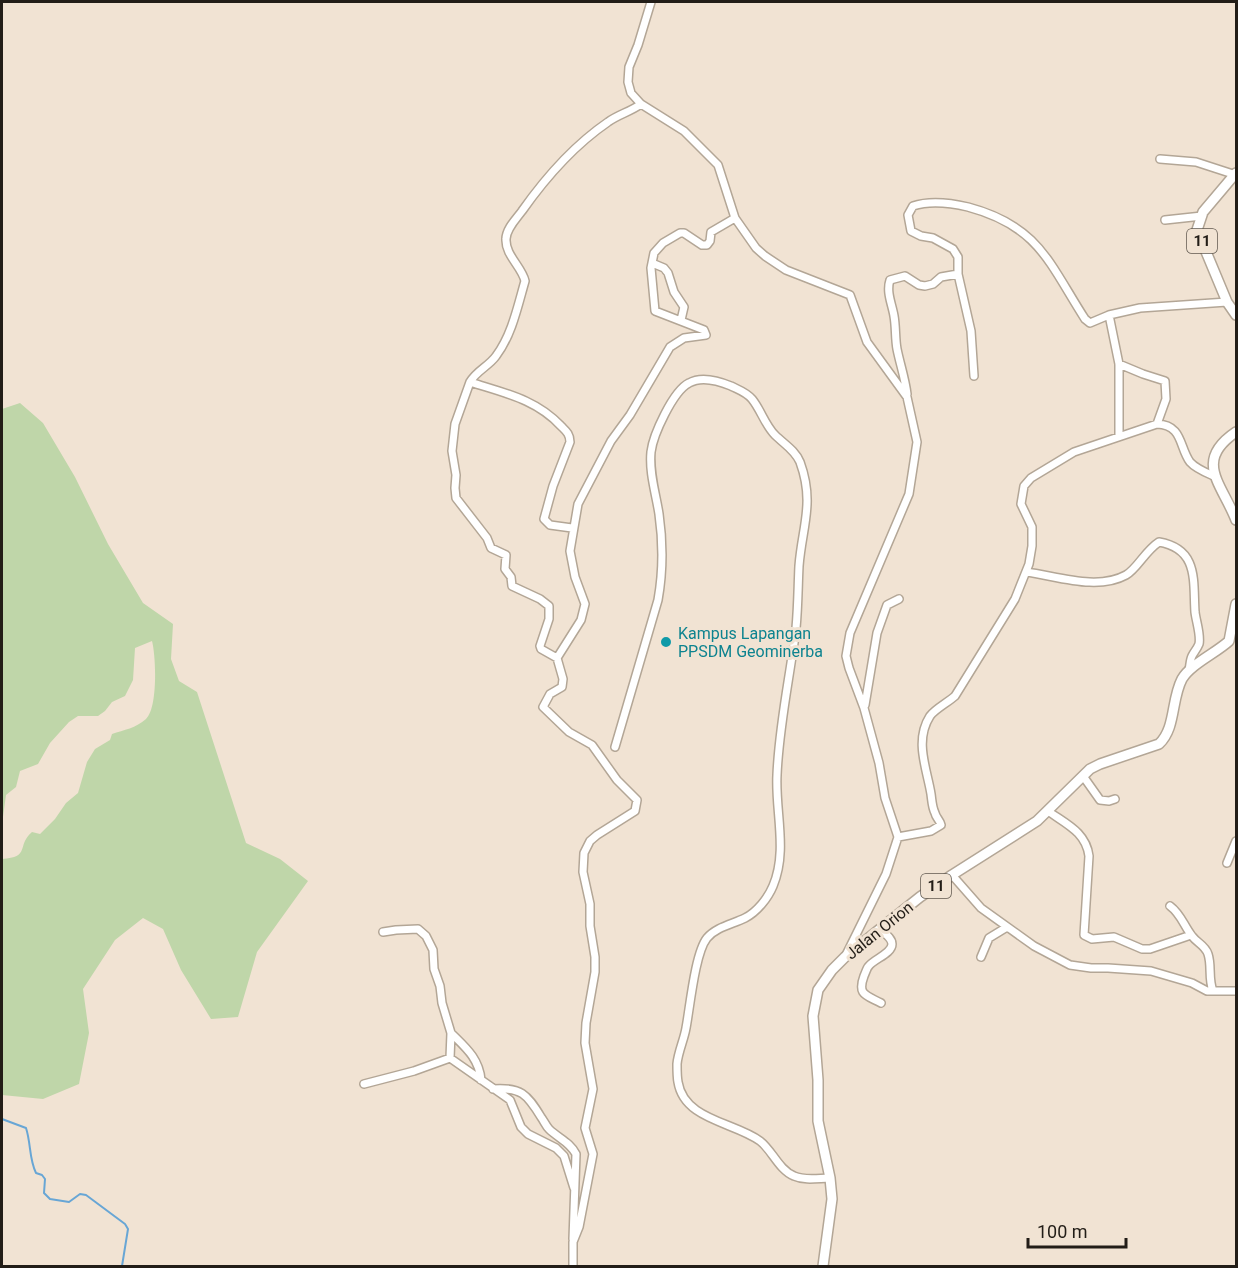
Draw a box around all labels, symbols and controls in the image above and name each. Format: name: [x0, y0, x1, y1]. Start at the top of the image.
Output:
road number: 11: [1187, 229, 1217, 253]
place label: Kampus Lapangan PPSDM Geominerba: [678, 624, 823, 661]
marker: Kampus Lapangan PPSDM Geominerba: [659, 635, 673, 649]
road number: 11: [921, 874, 951, 898]
street label: Jalan Orion: [842, 897, 917, 963]
scale bar: [1028, 1211, 1126, 1249]
text: 100 m: [1037, 1221, 1088, 1242]

